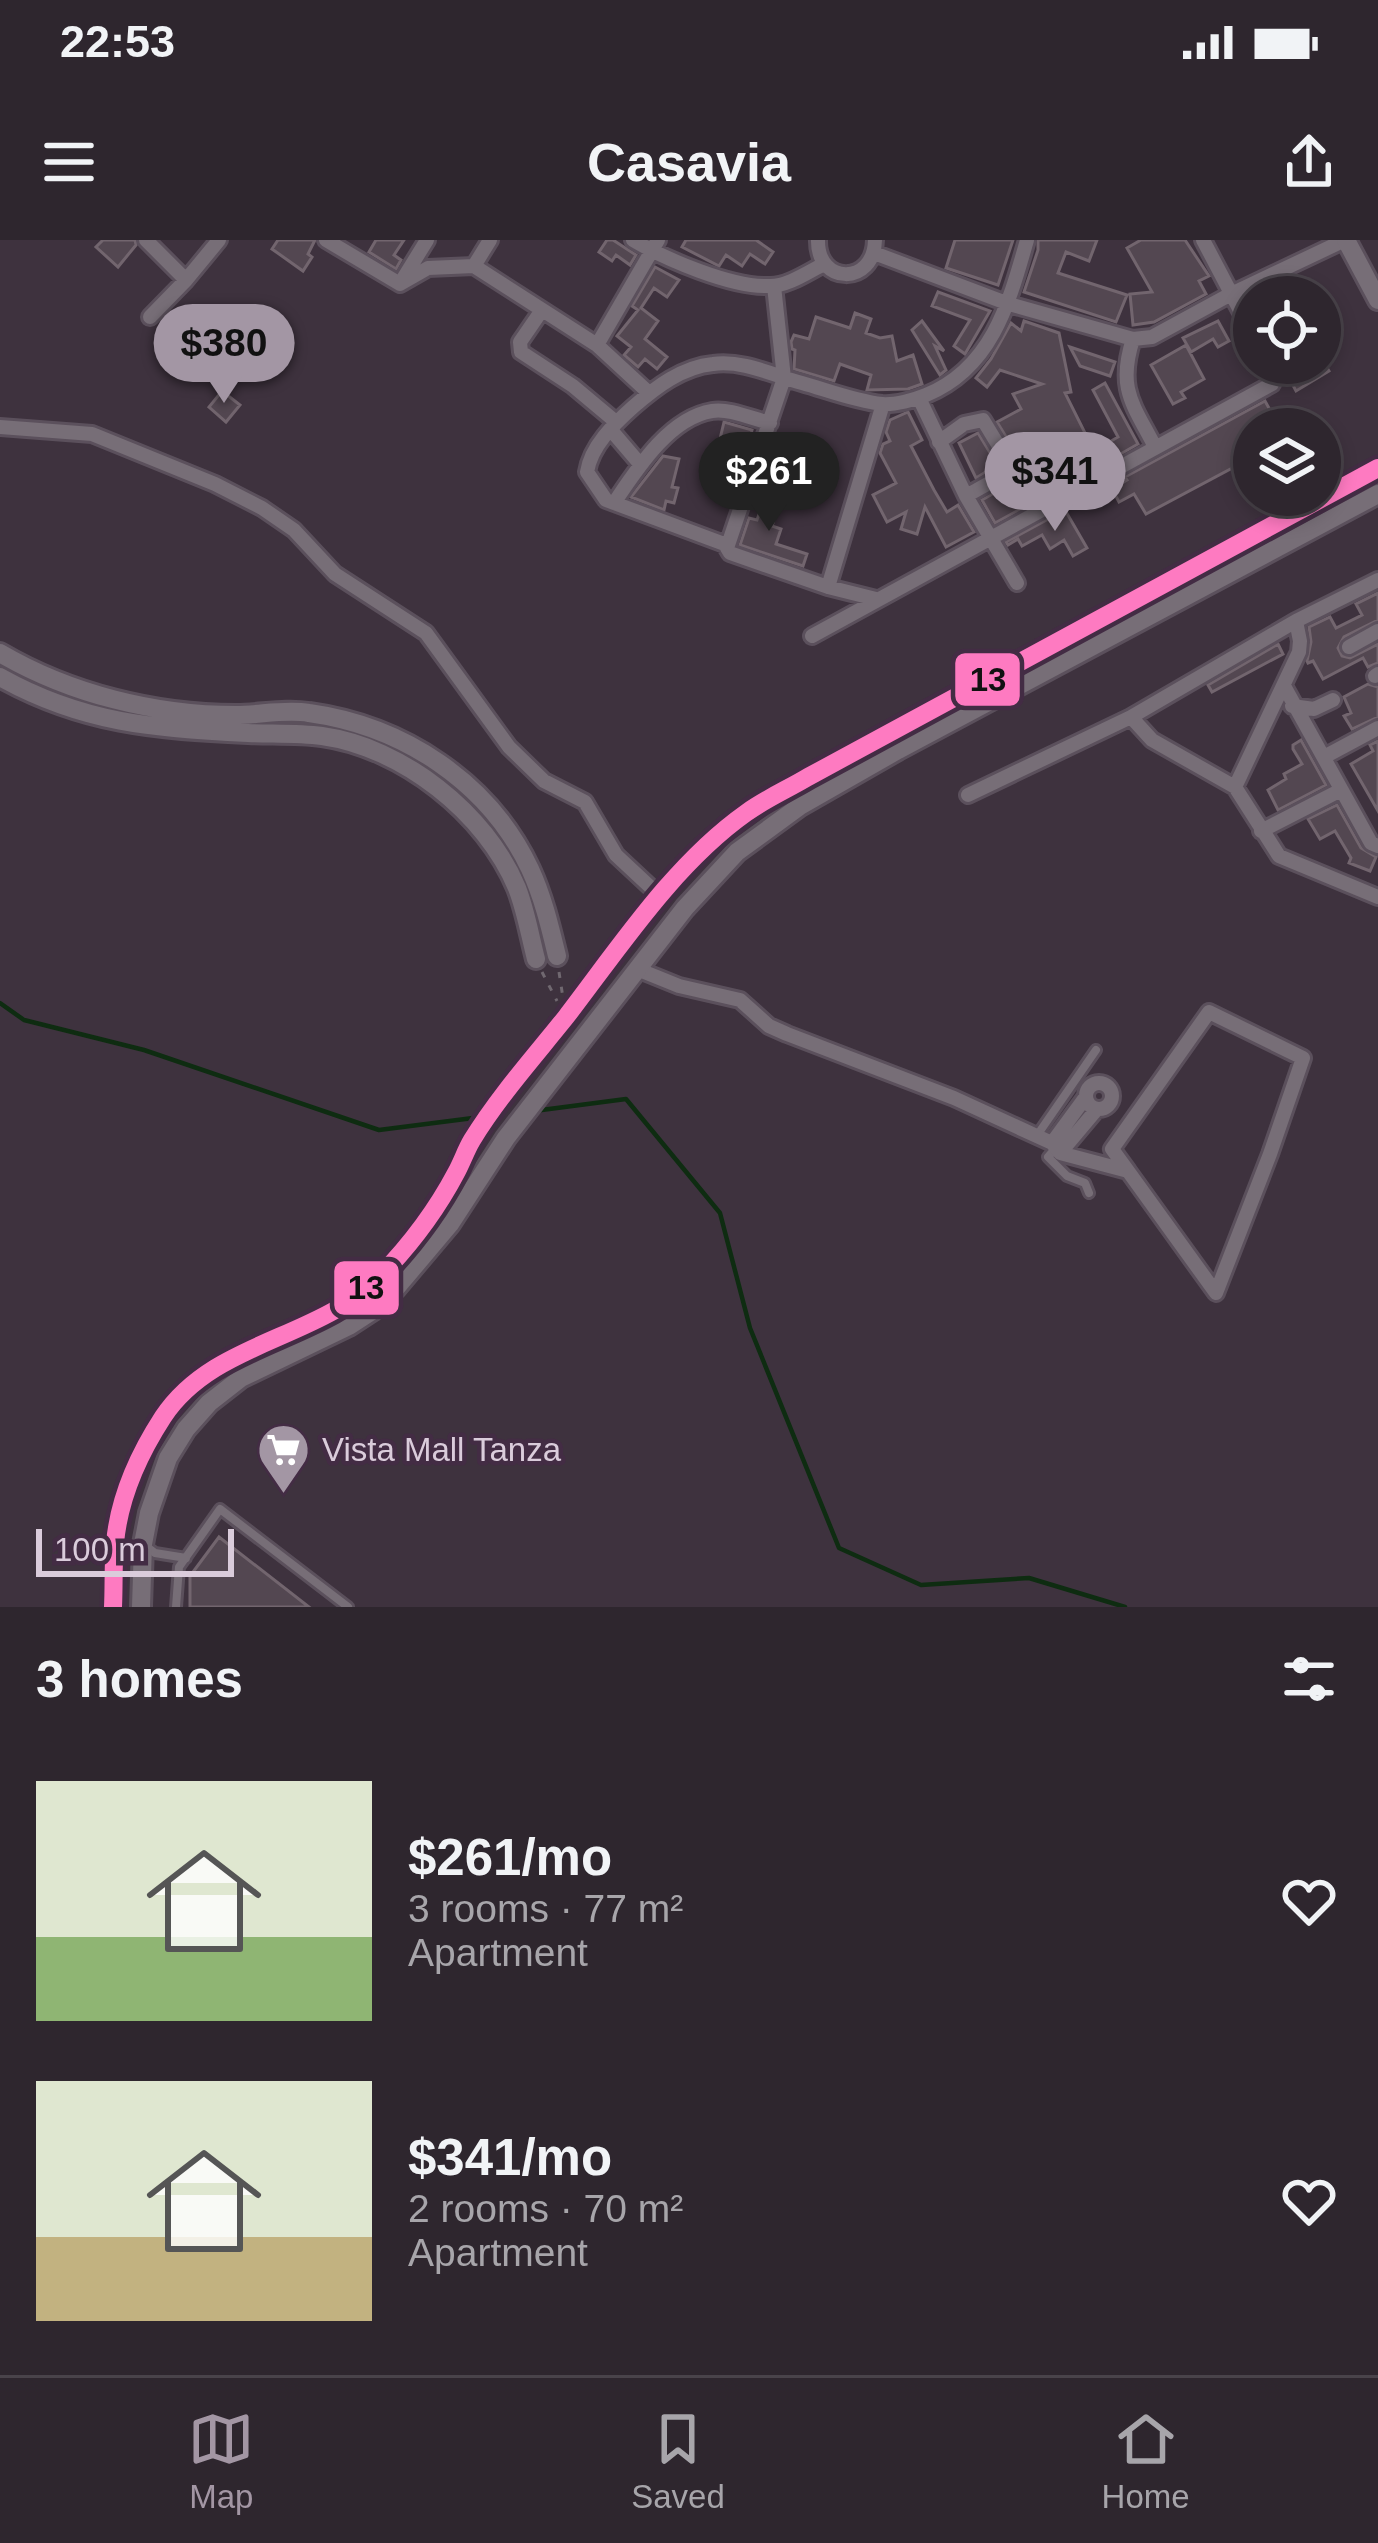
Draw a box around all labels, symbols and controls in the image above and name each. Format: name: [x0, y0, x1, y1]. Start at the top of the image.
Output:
text: 22:53: [60, 16, 175, 67]
icon: menu: [36, 129, 102, 195]
icon: share: [1276, 129, 1342, 195]
text: Casavia: [587, 132, 791, 192]
map controls: [1233, 276, 1341, 516]
button: locate: [1233, 276, 1341, 384]
pin: $380: [153, 304, 295, 406]
text: $380: [181, 321, 267, 364]
button: layers: [1233, 408, 1341, 516]
pin: $261: [698, 432, 840, 534]
pin: $341: [984, 432, 1126, 534]
text: $261: [726, 449, 812, 492]
text: $341: [1012, 449, 1098, 492]
line badge: 13: [953, 651, 1022, 708]
text: 13: [970, 661, 1006, 698]
line badge: 13: [332, 1259, 401, 1317]
text: 13: [348, 1269, 384, 1306]
supermarket icon: Vista Mall Tanza: [255, 1421, 311, 1495]
place label: Vista Mall Tanza: [322, 1431, 562, 1468]
scale bar: [36, 1523, 234, 1576]
text: 100 m: [54, 1531, 146, 1568]
icon: filters: [1276, 1646, 1342, 1712]
text: 3 homes: [36, 1651, 243, 1708]
icon: home: [132, 1829, 276, 1973]
text: $261/mo: [408, 1829, 612, 1886]
icon: heart: [1276, 1868, 1342, 1934]
text: 3 rooms · 77 m²: [408, 1887, 683, 1930]
text: Apartment: [408, 1931, 588, 1974]
icon: home: [132, 2129, 276, 2273]
text: $341/mo: [408, 2129, 612, 2186]
icon: heart: [1276, 2168, 1342, 2234]
text: 2 rooms · 70 m²: [408, 2187, 683, 2230]
text: Apartment: [408, 2231, 588, 2274]
tab: Map: [188, 2406, 254, 2516]
tab: Saved: [631, 2406, 725, 2516]
tab: Home: [1102, 2406, 1190, 2516]

